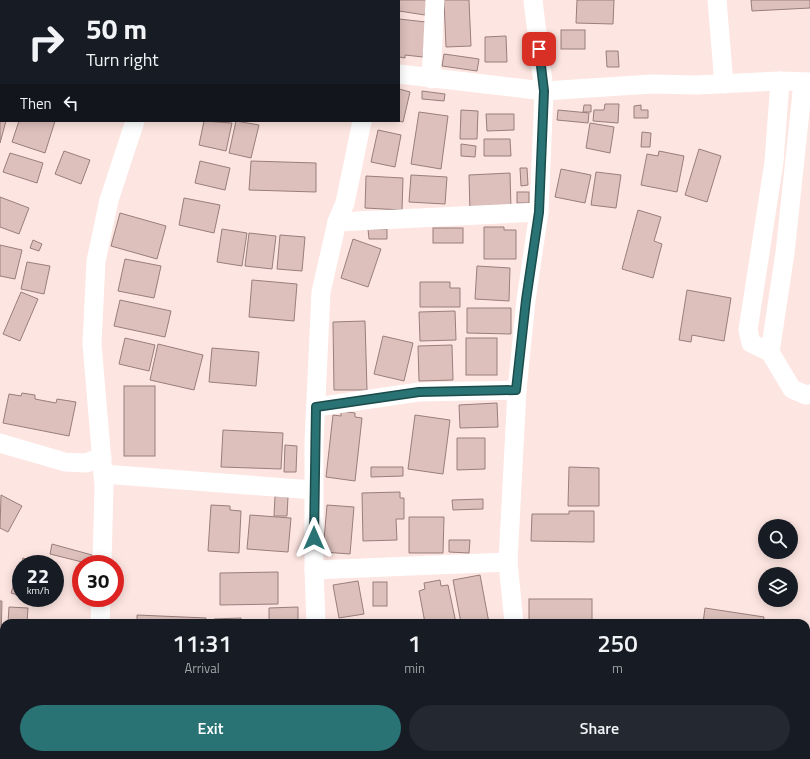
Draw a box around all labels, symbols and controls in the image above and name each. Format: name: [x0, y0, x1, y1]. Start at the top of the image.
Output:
text: 50 m: [86, 7, 147, 50]
icon: right: [20, 16, 72, 68]
pin: [522, 32, 556, 66]
icon: arrive: [528, 38, 550, 60]
text: Turn right: [86, 46, 159, 73]
text: Then: [20, 92, 52, 115]
icon: left: [60, 92, 82, 114]
position arrow: [293, 517, 335, 559]
map controls: [758, 519, 798, 607]
button: search: [758, 519, 798, 559]
speed limit sign: 30: [72, 555, 124, 607]
text: 22: [27, 560, 49, 591]
button: layers: [758, 567, 798, 607]
text: km/h: [27, 583, 49, 598]
text: 11:31: [172, 625, 232, 661]
text: 1: [408, 625, 421, 661]
text: 250: [597, 625, 638, 661]
text: Arrival: [184, 658, 220, 678]
text: min: [404, 658, 425, 678]
text: m: [612, 658, 623, 678]
button: Exit: [20, 705, 401, 751]
button: Share: [409, 705, 790, 751]

